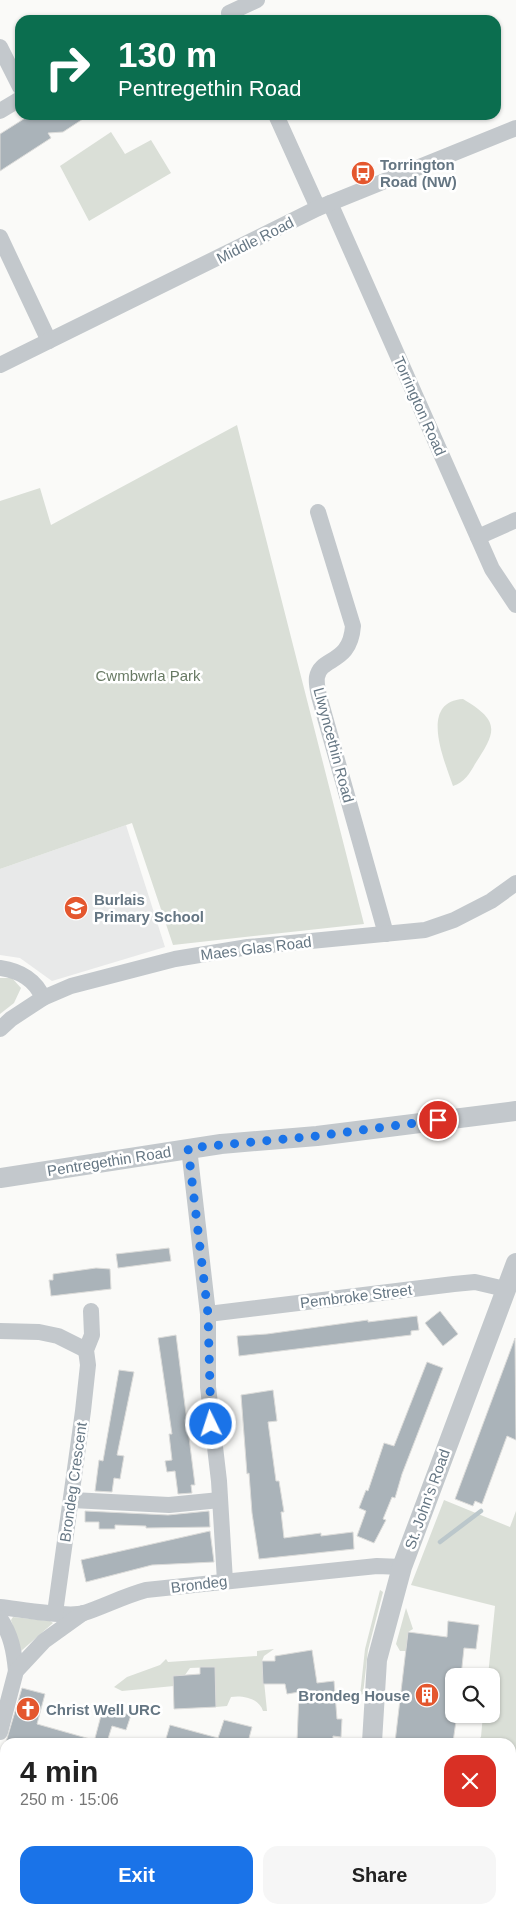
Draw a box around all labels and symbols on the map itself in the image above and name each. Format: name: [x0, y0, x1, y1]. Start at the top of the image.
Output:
place label: Torrington Road (NW): [380, 156, 457, 190]
bus stop icon: Torrington Road (NW): [350, 160, 376, 186]
street label: Middle Road: [214, 213, 296, 267]
street label: Torrington Road: [391, 354, 449, 458]
park label: Cwmbwrla Park: [95, 667, 201, 684]
street label: Llwyncethin Road: [310, 686, 358, 804]
place label: Burlais Primary School: [94, 891, 204, 925]
school or university icon: Burlais Primary School: [63, 895, 89, 921]
street label: Maes Glas Road: [200, 933, 312, 963]
pin: [417, 1099, 459, 1141]
street label: Pentregethin Road: [46, 1143, 172, 1179]
street label: Pembroke Street: [299, 1281, 414, 1311]
position arrow: [184, 1397, 236, 1449]
street label: Brondeg Crescent: [56, 1420, 90, 1543]
street label: St. John's Road: [401, 1447, 453, 1551]
street label: Brondeg: [170, 1572, 228, 1596]
building icon: Brondeg House: [414, 1682, 440, 1708]
place label: Brondeg House: [298, 1687, 410, 1704]
church icon: Christ Well URC: [15, 1696, 41, 1722]
place label: Christ Well URC: [46, 1701, 161, 1718]

